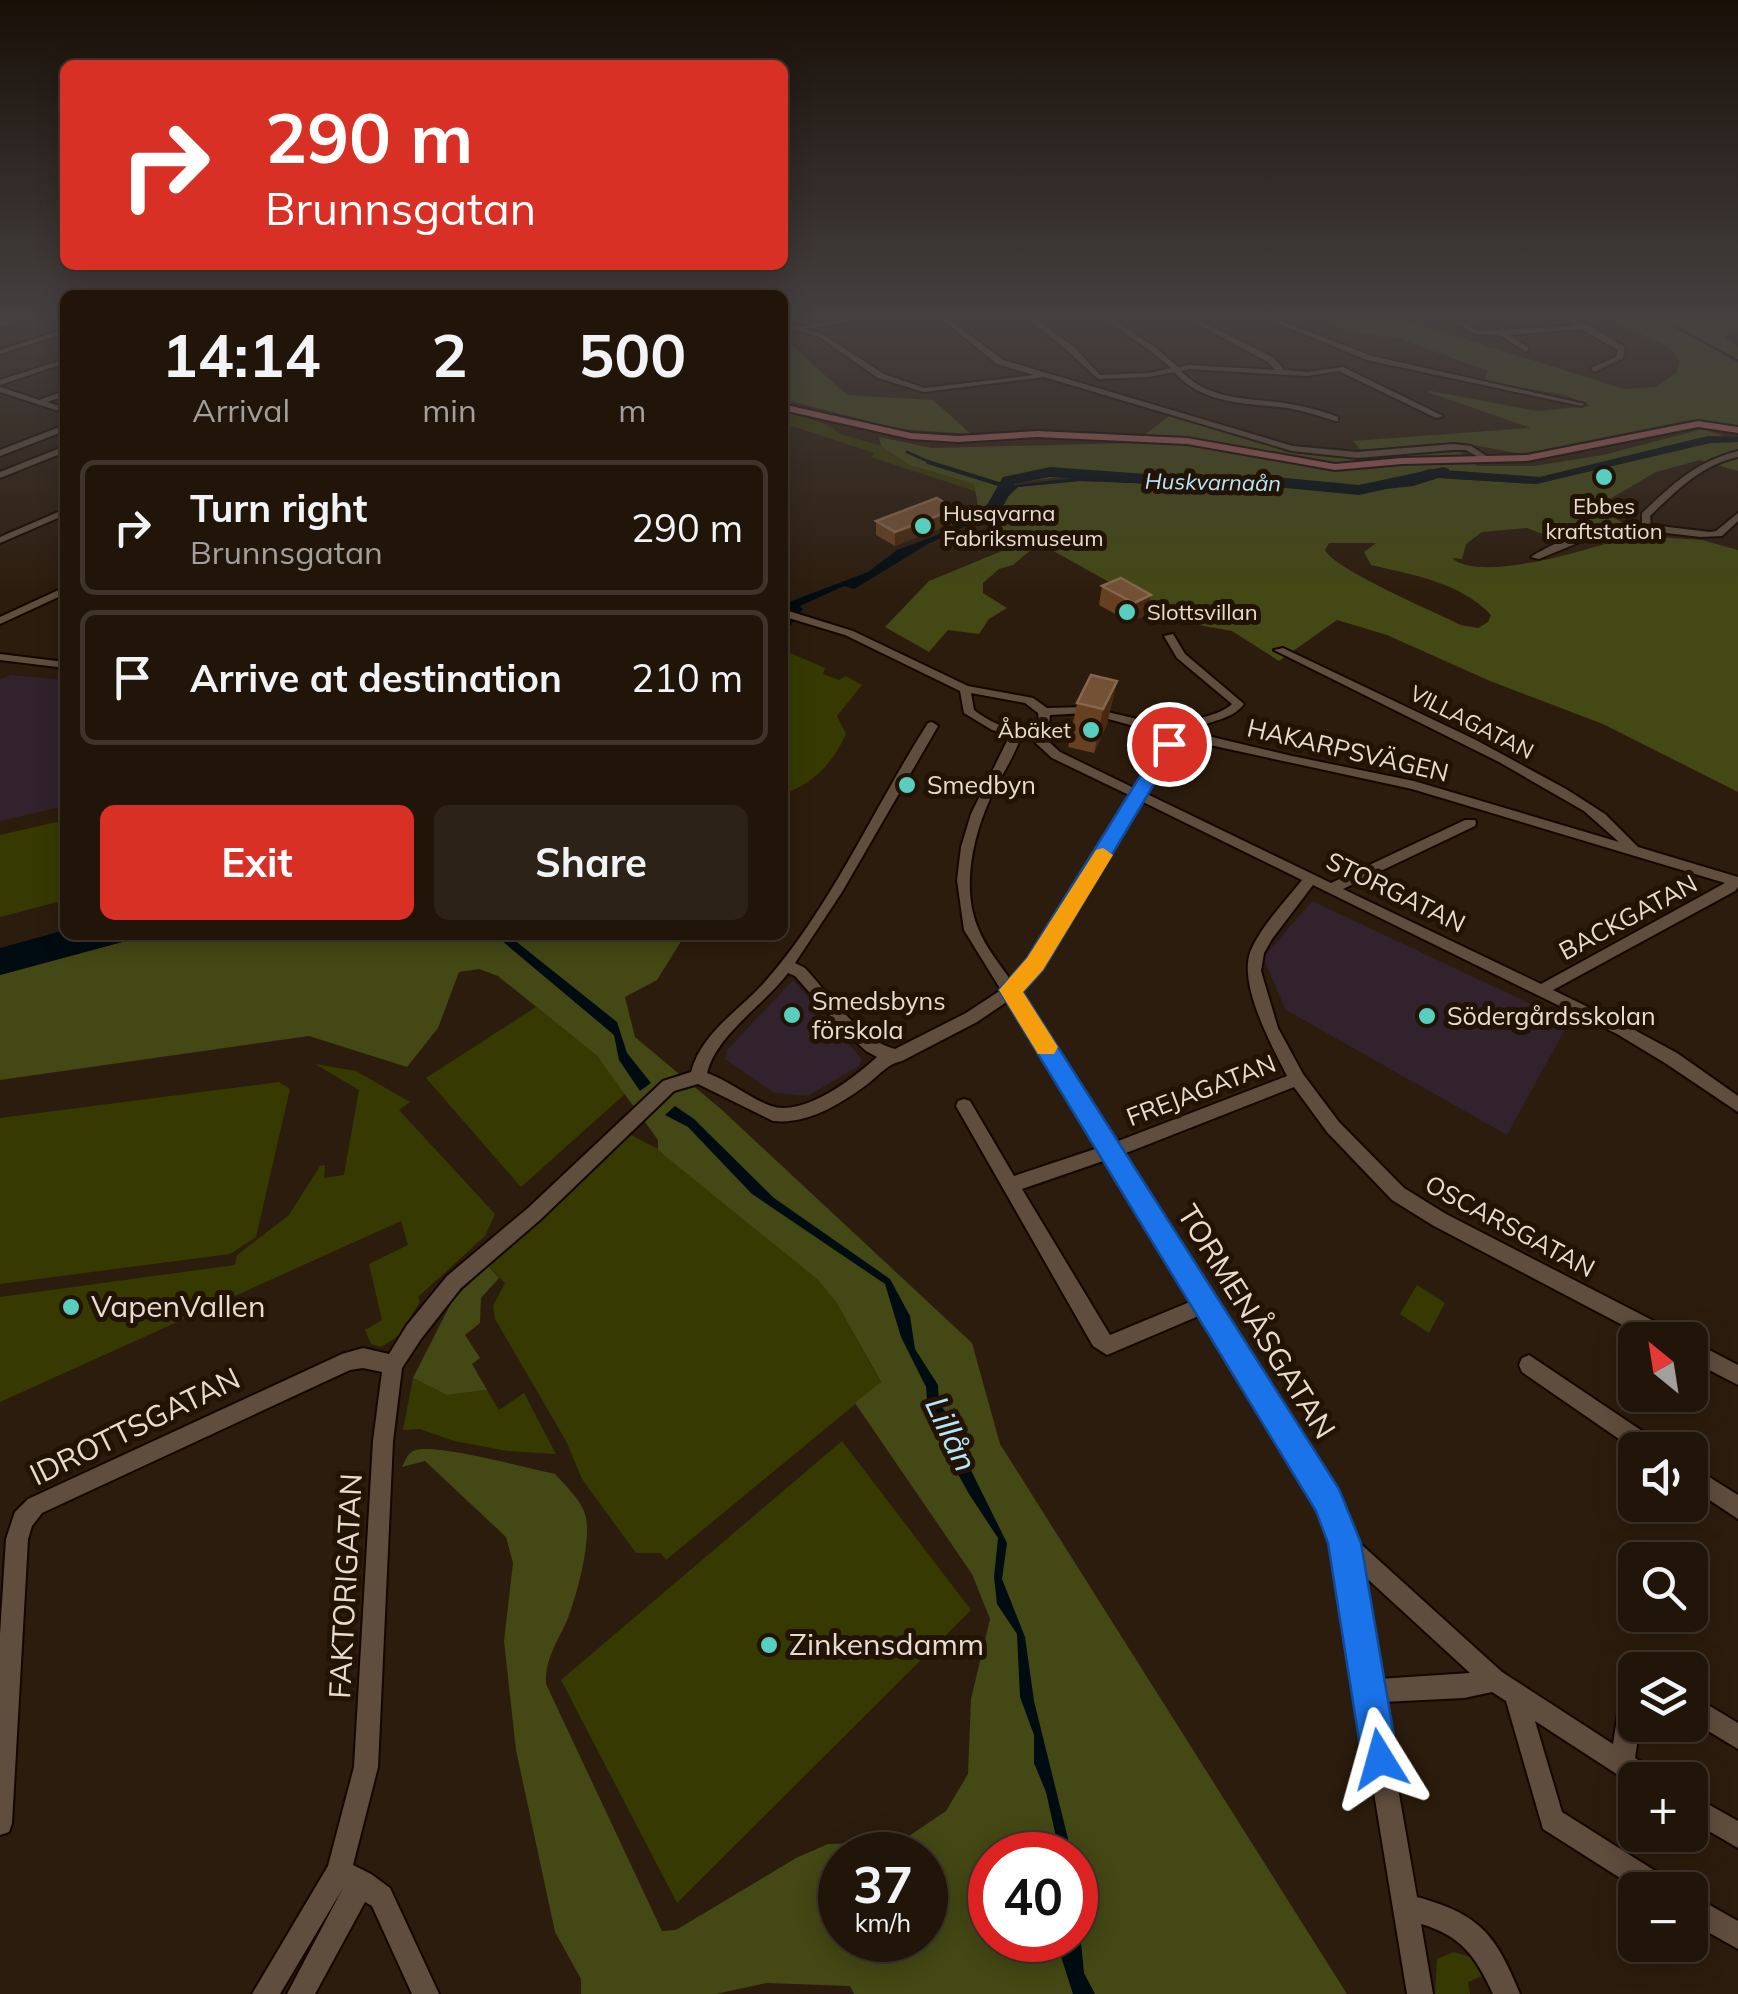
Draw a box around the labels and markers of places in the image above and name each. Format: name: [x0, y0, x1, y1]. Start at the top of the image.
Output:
marker: Ebbes kraftstation: [1593, 466, 1615, 488]
place label: Ebbes kraftstation: [1545, 492, 1663, 545]
place label: Husqvarna Fabriksmuseum: [943, 499, 1104, 552]
marker: Husqvarna Fabriksmuseum: [912, 515, 934, 537]
place label: Slottsvillan: [1147, 598, 1258, 626]
marker: Slottsvillan: [1116, 601, 1138, 623]
pin: [1127, 702, 1212, 787]
place label: Åbäket: [998, 716, 1071, 744]
marker: Åbäket: [1080, 719, 1102, 741]
place label: Smedbyn: [927, 769, 1036, 800]
marker: Smedbyn: [896, 774, 918, 796]
place label: Smedsbyns förskola: [812, 985, 946, 1045]
place label: Södergårdsskolan: [1447, 1000, 1656, 1031]
marker: Smedsbyns förskola: [781, 1004, 803, 1026]
marker: Södergårdsskolan: [1416, 1005, 1438, 1027]
place label: VapenVallen: [91, 1287, 266, 1325]
marker: VapenVallen: [60, 1296, 82, 1318]
place label: Zinkensdamm: [789, 1625, 984, 1663]
marker: Zinkensdamm: [758, 1634, 780, 1656]

